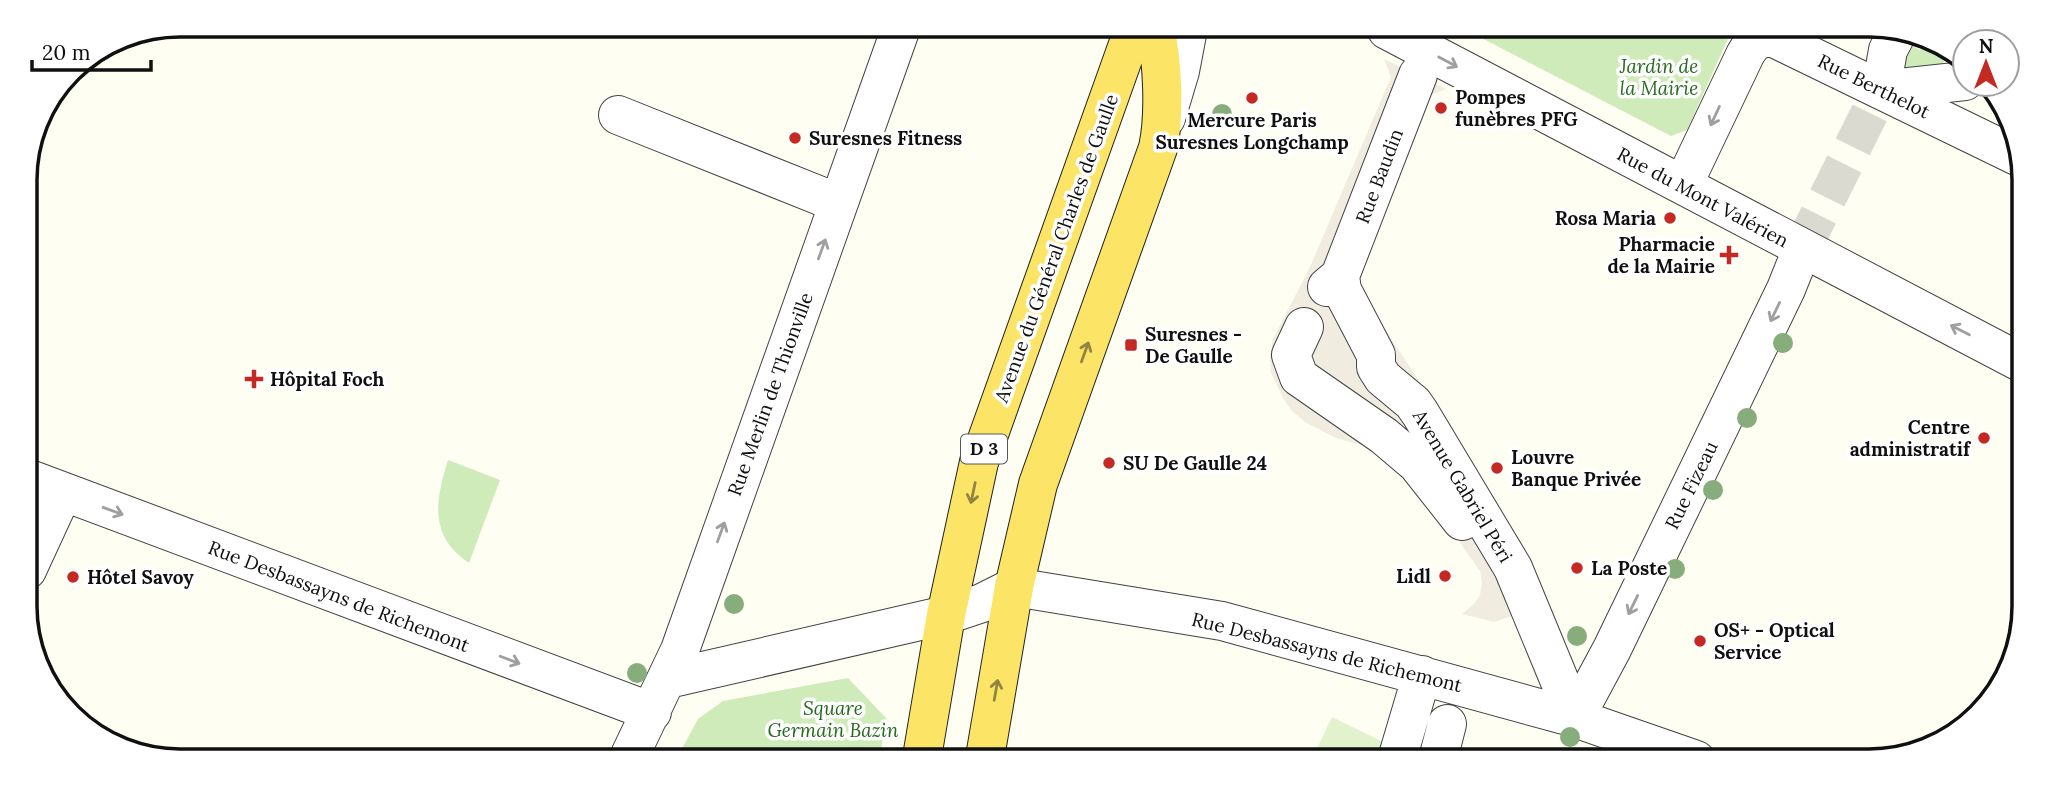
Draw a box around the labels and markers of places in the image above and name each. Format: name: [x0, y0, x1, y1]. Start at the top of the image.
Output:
place label: Pompes funèbres PFG: [1455, 85, 1578, 131]
marker: Mercure Paris Suresnes Longchamp: [1244, 90, 1260, 106]
marker: Pompes funèbres PFG: [1433, 100, 1449, 116]
place label: Mercure Paris Suresnes Longchamp: [1155, 108, 1349, 154]
place label: Suresnes Fitness: [809, 126, 962, 150]
marker: Suresnes Fitness: [787, 130, 803, 146]
place label: Rosa Maria: [1555, 206, 1656, 230]
marker: Rosa Maria: [1662, 210, 1678, 226]
place label: Pharmacie de la Mairie: [1608, 232, 1715, 278]
marker: Pharmacie de la Mairie: [1721, 247, 1737, 263]
place label: Suresnes - De Gaulle: [1145, 322, 1242, 368]
marker: Suresnes - De Gaulle: [1123, 337, 1139, 353]
place label: Hôpital Foch: [270, 367, 385, 391]
marker: Hôpital Foch: [244, 369, 264, 389]
place label: Centre administratif: [1850, 415, 1972, 461]
marker: Centre administratif: [1976, 430, 1992, 446]
place label: Louvre Banque Privée: [1511, 445, 1641, 491]
place label: SU De Gaulle 24: [1123, 451, 1267, 475]
marker: SU De Gaulle 24: [1101, 455, 1117, 471]
marker: Louvre Banque Privée: [1489, 460, 1505, 476]
place label: La Poste: [1591, 556, 1667, 580]
marker: La Poste: [1569, 560, 1585, 576]
place label: Lidl: [1396, 564, 1431, 588]
place label: Hôtel Savoy: [87, 565, 194, 589]
marker: Lidl: [1437, 568, 1453, 584]
marker: Hôtel Savoy: [65, 569, 81, 585]
place label: OS+ - Optical Service: [1714, 618, 1835, 664]
marker: OS+ - Optical Service: [1692, 633, 1708, 649]

